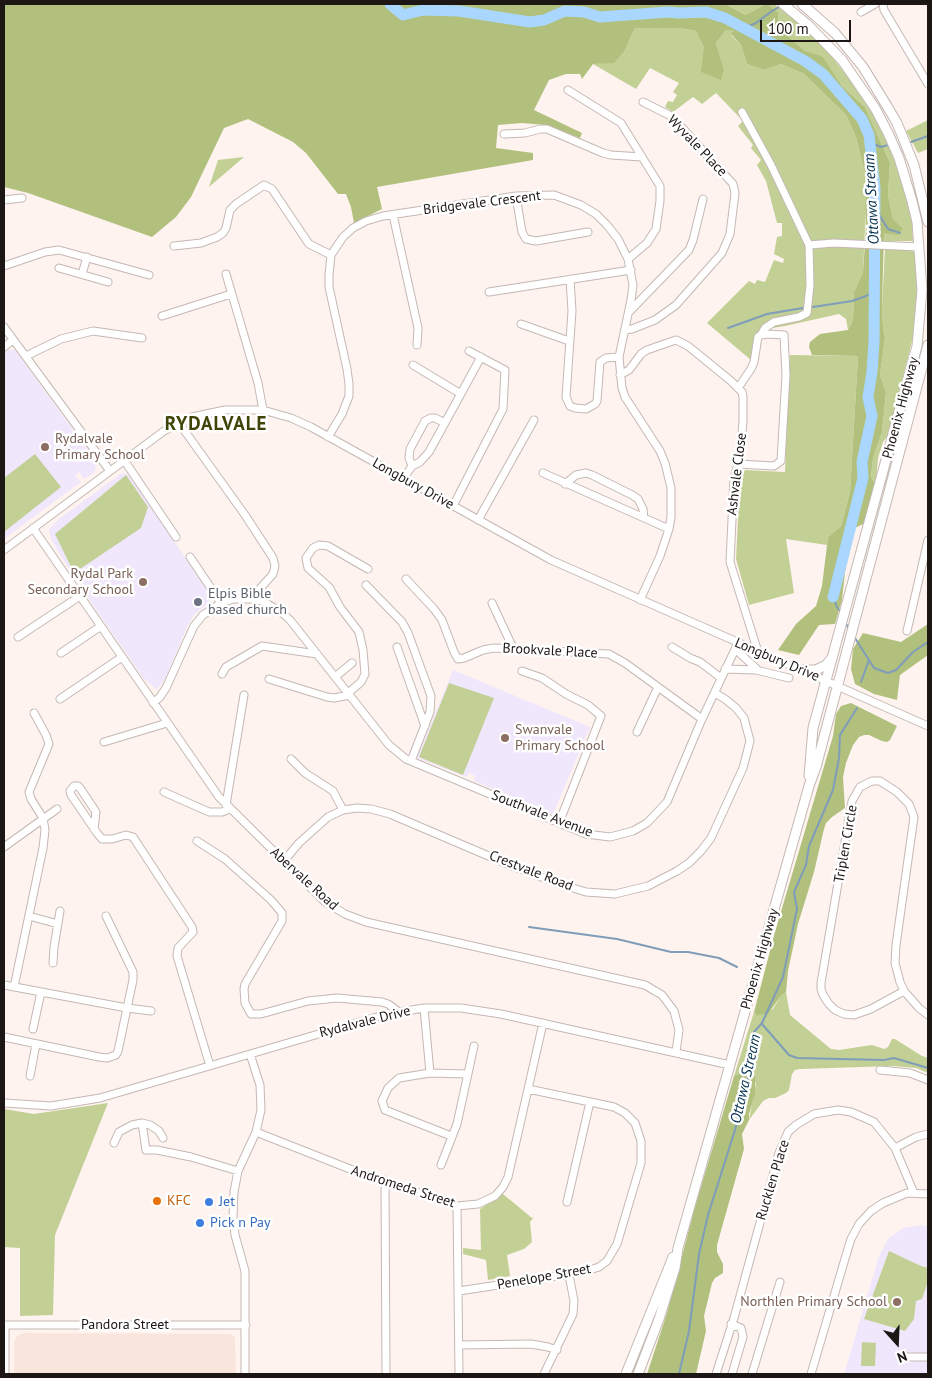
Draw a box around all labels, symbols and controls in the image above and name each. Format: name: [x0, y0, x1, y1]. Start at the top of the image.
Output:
scale bar: [762, 10, 853, 42]
text: 100 m: [768, 19, 809, 38]
street label: Wyvale Place: [664, 112, 730, 180]
water label: Ottawa Stream: [861, 153, 883, 245]
street label: Bridgevale Crescent: [422, 187, 542, 219]
street label: Phoenix Highway: [879, 355, 923, 461]
district label: RYDALVALE: [164, 414, 268, 436]
place label: Rydalvale Primary School: [55, 431, 145, 464]
street label: Ashvale Close: [724, 432, 750, 516]
marker: Rydalvale Primary School: [39, 441, 51, 453]
street label: Longbury Drive: [369, 455, 457, 513]
place label: Rydal Park Secondary School: [27, 566, 133, 598]
marker: Rydal Park Secondary School: [137, 576, 149, 588]
place label: Elpis Bible based church: [208, 586, 287, 618]
marker: Elpis Bible based church: [192, 596, 204, 608]
street label: Longbury Drive: [732, 635, 822, 685]
street label: Brookvale Place: [502, 640, 598, 662]
place label: Swanvale Primary School: [515, 722, 605, 754]
marker: Swanvale Primary School: [499, 732, 511, 744]
street label: Southvale Avenue: [489, 787, 595, 841]
street label: Triplen Circle: [831, 804, 861, 884]
street label: Abervale Road: [266, 844, 342, 914]
street label: Crestvale Road: [487, 847, 575, 895]
street label: Phoenix Highway: [738, 906, 782, 1012]
street label: Rydalvale Drive: [318, 1003, 412, 1041]
water label: Ottawa Stream: [727, 1033, 765, 1125]
street label: Rucklen Place: [753, 1138, 793, 1222]
street label: Andromeda Street: [349, 1162, 457, 1212]
place label: KFC: [167, 1193, 191, 1209]
place label: Jet: [219, 1194, 235, 1210]
marker: KFC: [151, 1195, 163, 1207]
marker: Jet: [203, 1196, 215, 1208]
place label: Pick n Pay: [210, 1215, 271, 1231]
marker: Pick n Pay: [194, 1217, 206, 1229]
street label: Penelope Street: [496, 1260, 592, 1294]
place label: Northlen Primary School: [740, 1294, 887, 1310]
marker: Northlen Primary School: [891, 1296, 903, 1308]
street label: Pandora Street: [81, 1317, 169, 1333]
north arrow: [872, 1318, 922, 1368]
text: N: [895, 1347, 910, 1367]

